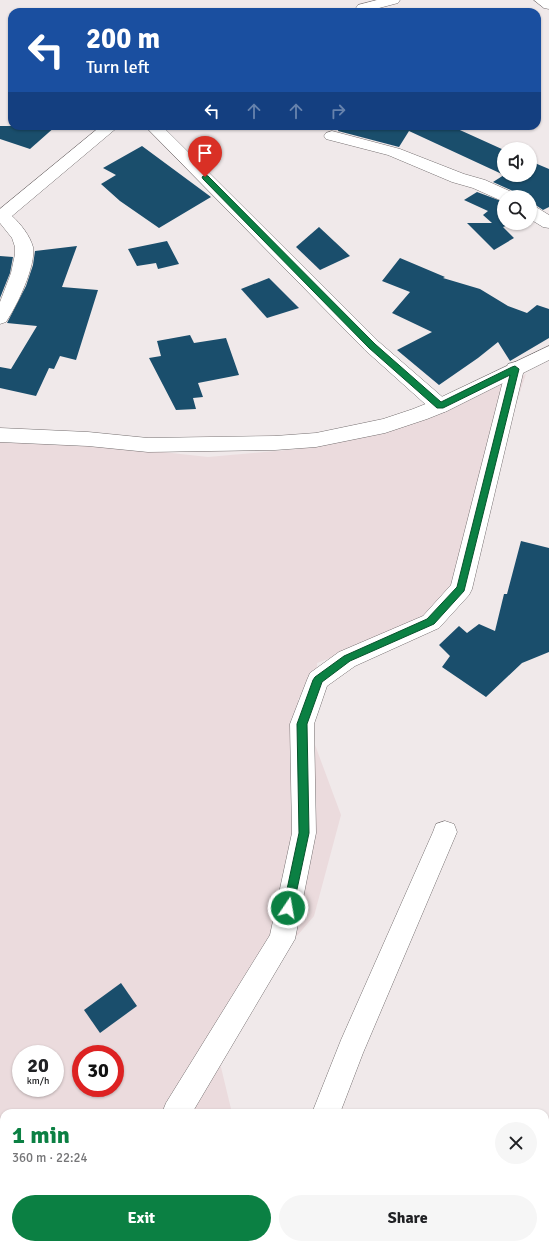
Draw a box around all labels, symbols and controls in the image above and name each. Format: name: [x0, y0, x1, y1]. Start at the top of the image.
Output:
text: 200 m: [86, 22, 160, 56]
icon: left: [20, 24, 72, 76]
text: Turn left: [86, 56, 149, 78]
icon: left: [201, 100, 223, 122]
icon: ahead: [243, 100, 265, 122]
icon: ahead: [285, 100, 307, 122]
icon: right: [327, 100, 349, 122]
pin: [188, 136, 222, 177]
icon: arrive: [194, 142, 216, 164]
map controls: [497, 142, 537, 230]
button: sound: [497, 142, 537, 182]
button: search: [497, 190, 537, 230]
position arrow: [267, 887, 309, 929]
speed limit sign: 30: [72, 1045, 124, 1097]
text: 20: [27, 1053, 49, 1078]
text: km/h: [27, 1075, 49, 1087]
text: 1 min: [12, 1120, 70, 1150]
button: close: [495, 1122, 537, 1164]
text: 360 m · 22:24: [12, 1150, 88, 1166]
button: Exit: [12, 1195, 271, 1241]
button: Share: [279, 1195, 537, 1241]

